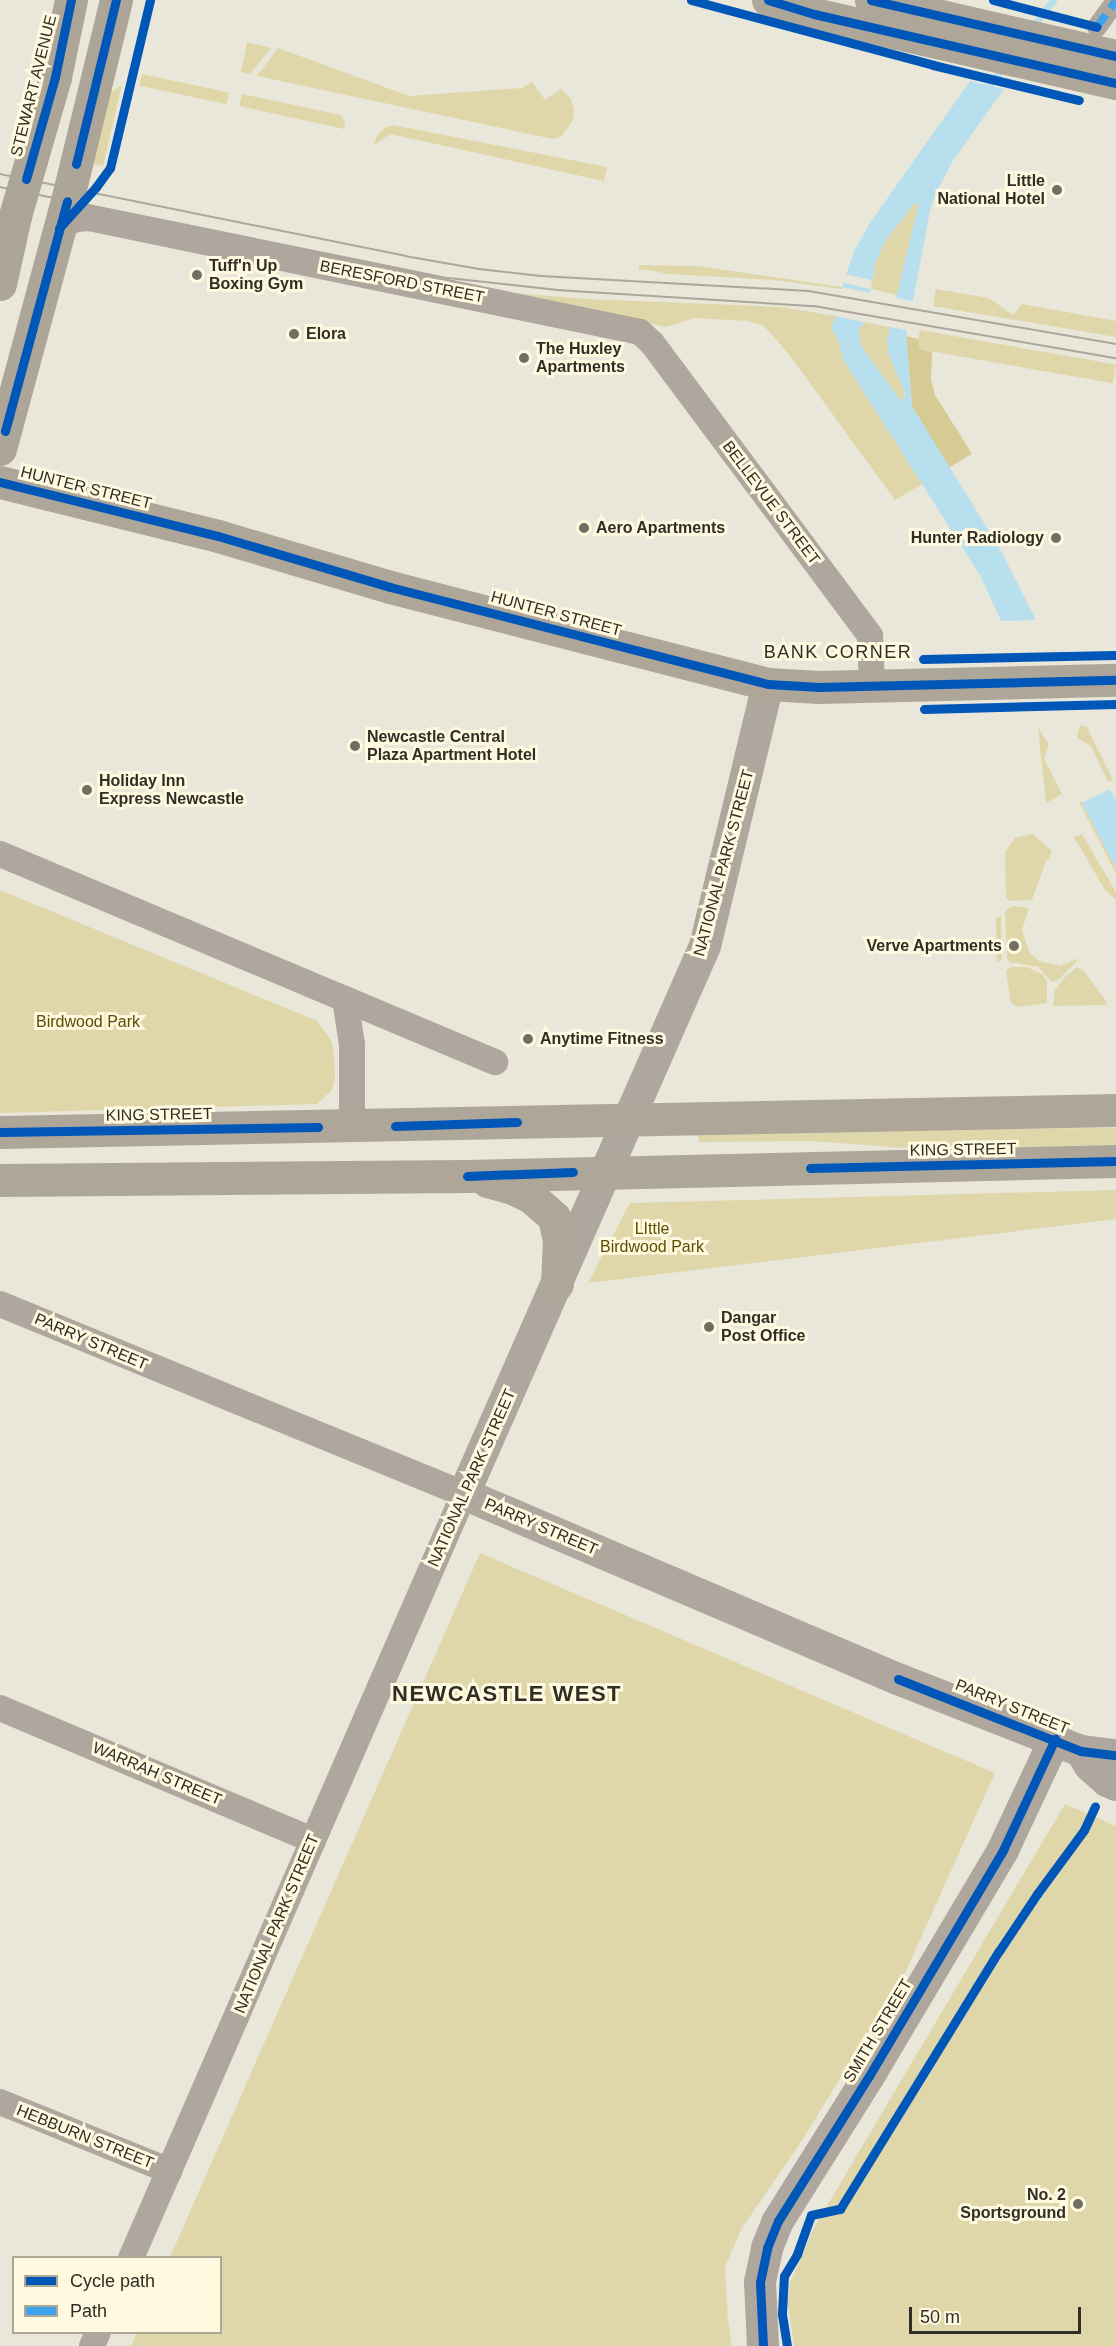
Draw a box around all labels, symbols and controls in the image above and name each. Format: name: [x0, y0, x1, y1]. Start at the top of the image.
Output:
street label: STEWART AVENUE: [7, 13, 61, 159]
place label: Little National Hotel: [937, 171, 1045, 209]
marker: Little National Hotel: [1050, 183, 1064, 197]
place label: Tuff'n Up Boxing Gym: [209, 256, 303, 294]
street label: BERESFORD STREET: [318, 257, 486, 307]
marker: Tuff'n Up Boxing Gym: [190, 268, 204, 282]
place label: Elora: [306, 324, 346, 344]
marker: Elora: [287, 327, 301, 341]
place label: The Huxley Apartments: [536, 339, 625, 377]
marker: The Huxley Apartments: [517, 351, 531, 365]
street label: BELLEVUE STREET: [718, 437, 824, 569]
street label: HUNTER STREET: [19, 462, 153, 514]
place label: Aero Apartments: [596, 518, 726, 538]
marker: Aero Apartments: [577, 521, 591, 535]
place label: Hunter Radiology: [911, 528, 1044, 548]
marker: Hunter Radiology: [1049, 531, 1063, 545]
street label: HUNTER STREET: [489, 587, 623, 641]
district label: BANK CORNER: [764, 641, 912, 663]
place label: Newcastle Central Plaza Apartment Hotel: [367, 727, 537, 765]
marker: Newcastle Central Plaza Apartment Hotel: [348, 739, 362, 753]
street label: NATIONAL PARK STREET: [690, 767, 758, 959]
place label: Holiday Inn Express Newcastle: [99, 771, 244, 809]
marker: Holiday Inn Express Newcastle: [80, 783, 94, 797]
place label: Verve Apartments: [866, 936, 1002, 956]
marker: Verve Apartments: [1007, 939, 1021, 953]
park label: Birdwood Park: [36, 1012, 140, 1032]
place label: Anytime Fitness: [540, 1029, 664, 1049]
marker: Anytime Fitness: [521, 1032, 535, 1046]
street label: KING STREET: [106, 1104, 212, 1126]
street label: KING STREET: [910, 1139, 1016, 1161]
park label: LIttle Birdwood Park: [600, 1219, 704, 1257]
place label: Dangar Post Office: [721, 1308, 805, 1346]
street label: PARRY STREET: [31, 1309, 151, 1375]
marker: Dangar Post Office: [702, 1320, 716, 1334]
street label: NATIONAL PARK STREET: [424, 1386, 520, 1570]
street label: PARRY STREET: [481, 1494, 601, 1560]
street label: PARRY STREET: [952, 1675, 1072, 1739]
district label: NEWCASTLE WEST: [392, 1681, 622, 1707]
street label: WARRAH STREET: [90, 1738, 224, 1810]
street label: NATIONAL PARK STREET: [230, 1831, 324, 2017]
street label: SMITH STREET: [840, 1976, 916, 2086]
street label: HEBBURN STREET: [14, 2101, 156, 2173]
place label: No. 2 Sportsground: [960, 2185, 1066, 2223]
marker: No. 2 Sportsground: [1071, 2197, 1085, 2211]
legend: [12, 2256, 222, 2334]
text: Cycle path: [70, 2271, 155, 2291]
scale bar: [912, 2295, 1084, 2333]
text: Path: [70, 2301, 107, 2321]
text: 50 m: [920, 2307, 960, 2327]

